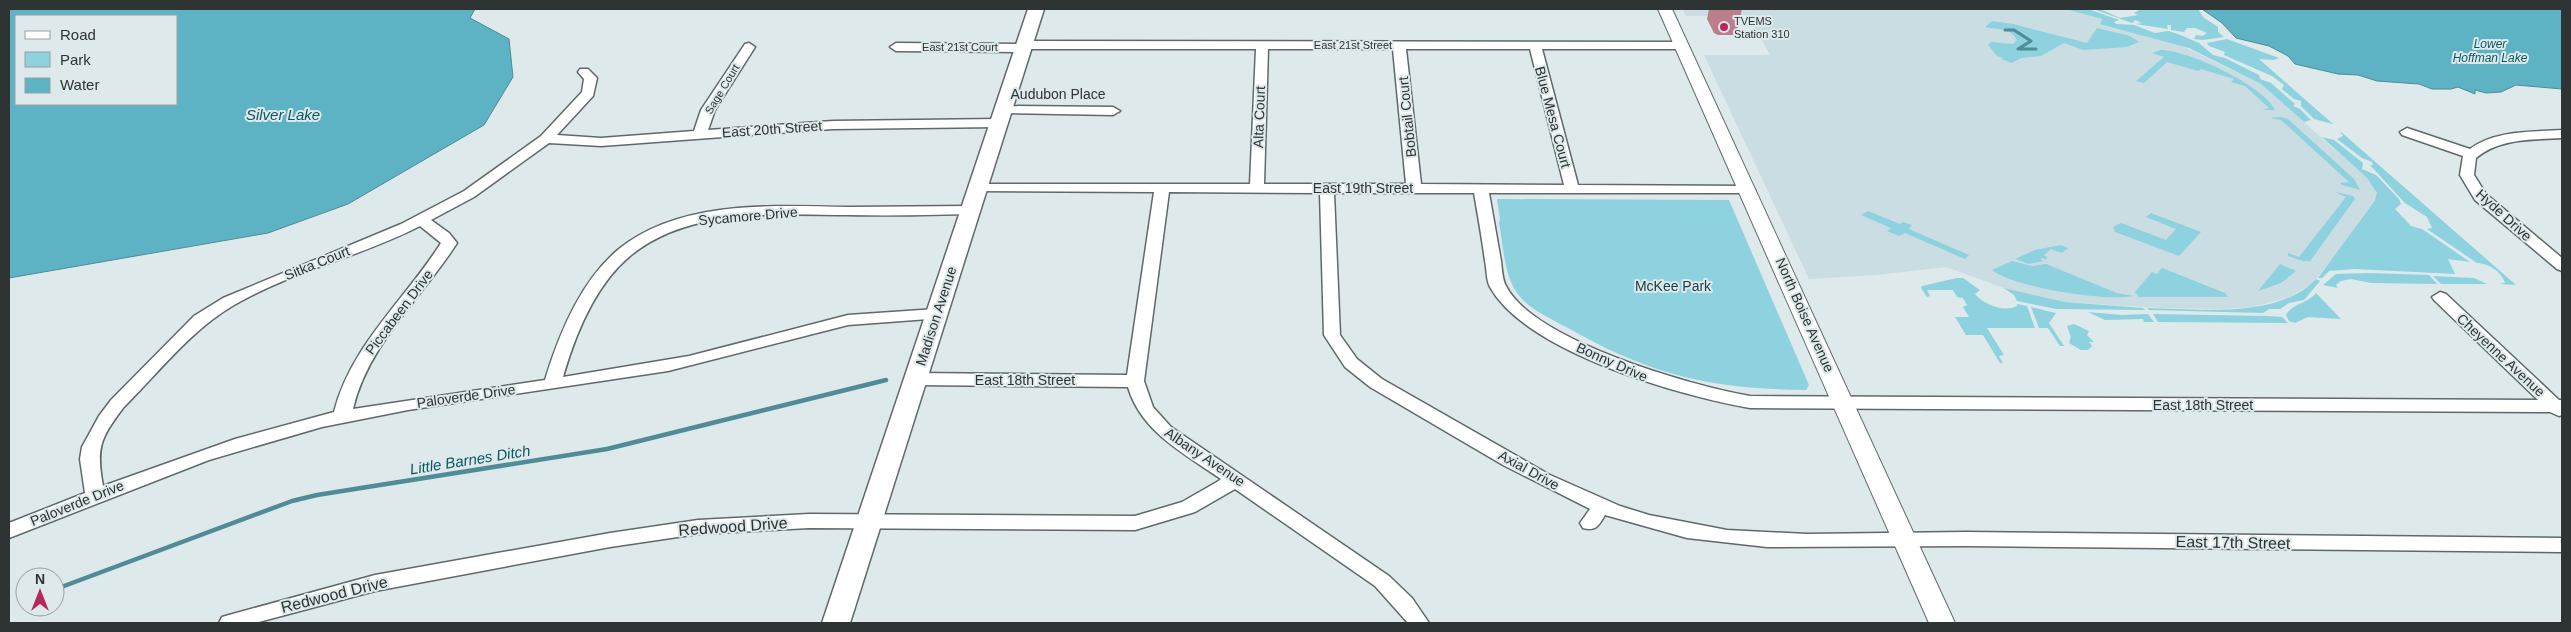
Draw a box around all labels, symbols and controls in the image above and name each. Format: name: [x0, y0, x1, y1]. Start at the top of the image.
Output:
legend: [15, 15, 178, 105]
place label: TVEMS Station 310: [1734, 15, 1790, 40]
marker: TVEMS Station 310: [1718, 21, 1730, 33]
text: Road: [60, 26, 96, 43]
water label: Lower Hoffman Lake: [2453, 37, 2528, 65]
street label: East 21st Street: [1314, 39, 1392, 51]
street label: East 21st Court: [922, 41, 998, 53]
text: Park: [60, 51, 91, 68]
street label: Sage Court: [703, 62, 741, 116]
street label: Blue Mesa Court: [1532, 65, 1574, 170]
text: Water: [60, 76, 99, 93]
street label: Bobtail Court: [1395, 76, 1419, 158]
street label: Audubon Place: [1011, 86, 1106, 102]
street label: Alta Court: [1250, 86, 1268, 148]
water label: Silver Lake: [246, 106, 320, 123]
street label: East 20th Street: [721, 118, 823, 140]
street label: East 19th Street: [1313, 180, 1413, 196]
street label: Hyde Drive: [2473, 186, 2535, 244]
street label: Sycamore Drive: [698, 204, 799, 228]
street label: Sitka Court: [282, 243, 352, 283]
street label: North Boise Avenue: [1773, 255, 1838, 375]
street label: Madison Avenue: [912, 264, 960, 368]
street label: Piccabeen Drive: [362, 266, 436, 358]
park label: McKee Park: [1635, 278, 1712, 294]
street label: Cheyenne Avenue: [2454, 310, 2548, 400]
street label: Bonny Drive: [1574, 339, 1650, 385]
street label: East 18th Street: [975, 372, 1075, 388]
street label: Paloverde Drive: [416, 381, 517, 411]
street label: East 18th Street: [2153, 397, 2253, 413]
street label: Albany Avenue: [1162, 424, 1248, 490]
water label: Little Barnes Ditch: [408, 442, 531, 477]
street label: Axial Drive: [1496, 447, 1562, 493]
street label: Paloverde Drive: [28, 477, 126, 529]
street label: Redwood Drive: [678, 514, 788, 539]
street label: East 17th Street: [2175, 533, 2291, 552]
north arrow: [15, 567, 65, 617]
text: N: [35, 571, 45, 587]
street label: Redwood Drive: [279, 573, 389, 616]

